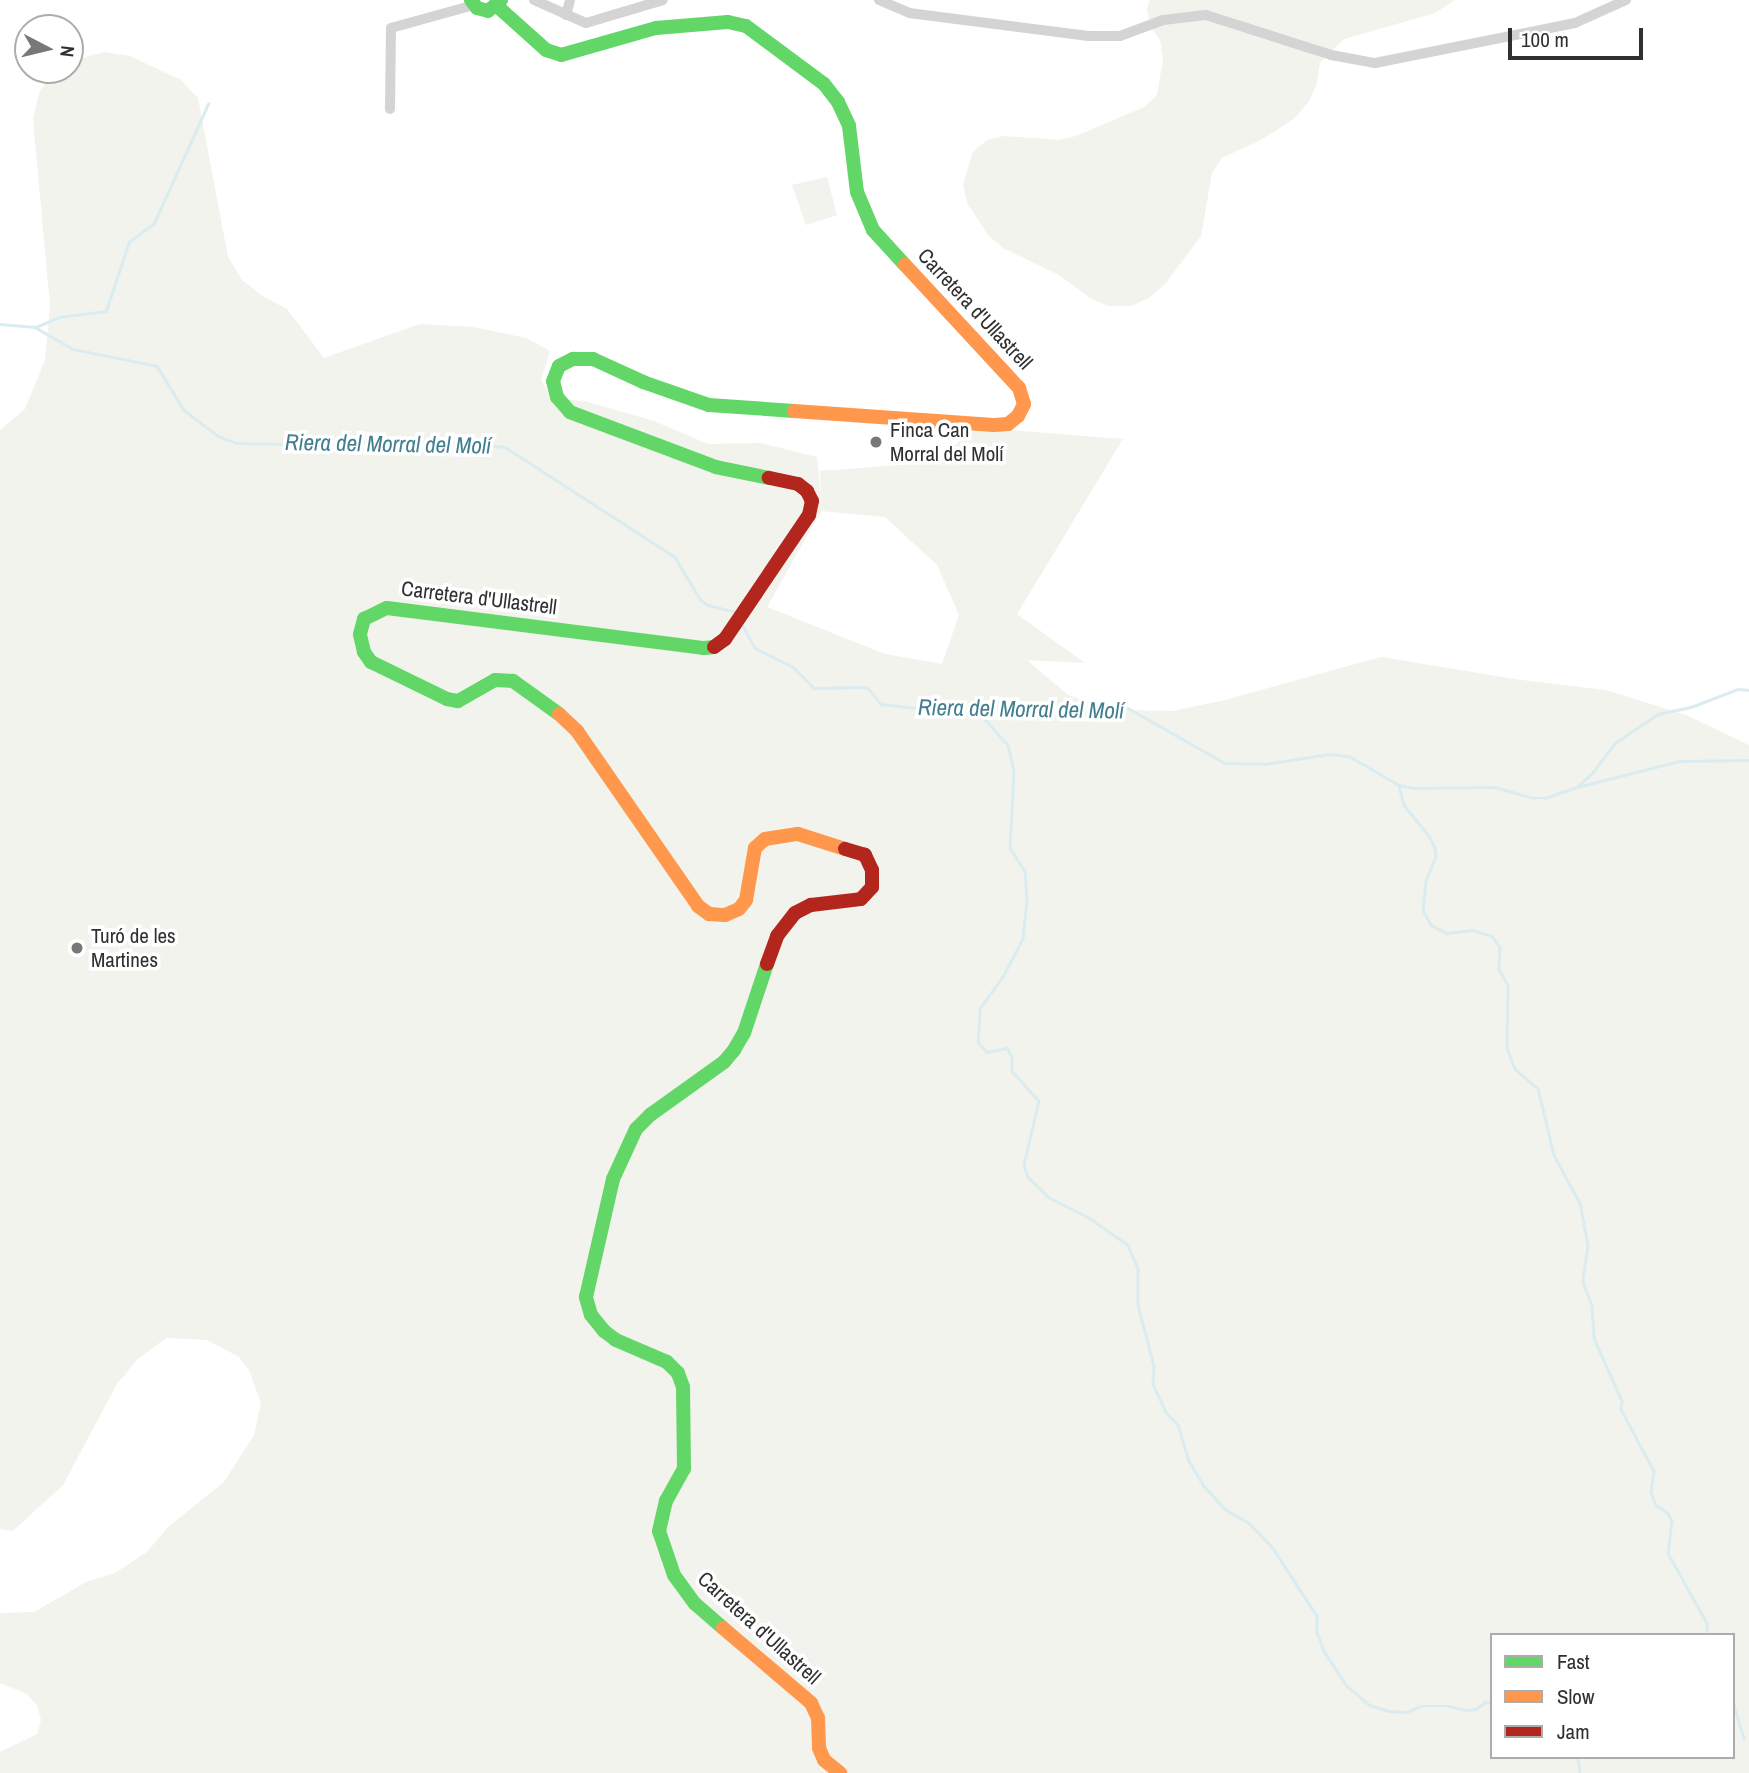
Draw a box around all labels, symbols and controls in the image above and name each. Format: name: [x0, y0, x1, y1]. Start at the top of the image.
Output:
north arrow: [14, 14, 84, 84]
scale bar: [1511, 14, 1646, 58]
text: 100 m: [1521, 25, 1569, 54]
text: N: [54, 44, 81, 58]
street label: Carretera d'Ullastrell: [912, 243, 1038, 375]
place label: Finca Can Morral del Molí: [890, 417, 1004, 467]
water label: Riera del Morral del Molí: [285, 428, 491, 460]
marker: Finca Can Morral del Molí: [868, 434, 884, 450]
street label: Carretera d'Ullastrell: [400, 576, 558, 620]
water label: Riera del Morral del Molí: [918, 693, 1124, 725]
place label: Turó de les Martines: [91, 923, 176, 973]
marker: Turó de les Martines: [69, 940, 85, 956]
street label: Carretera d'Ullastrell: [692, 1566, 826, 1690]
legend: [1490, 1633, 1735, 1759]
text: Fast: [1557, 1647, 1590, 1676]
text: Slow: [1557, 1682, 1594, 1711]
text: Jam: [1557, 1717, 1590, 1746]

